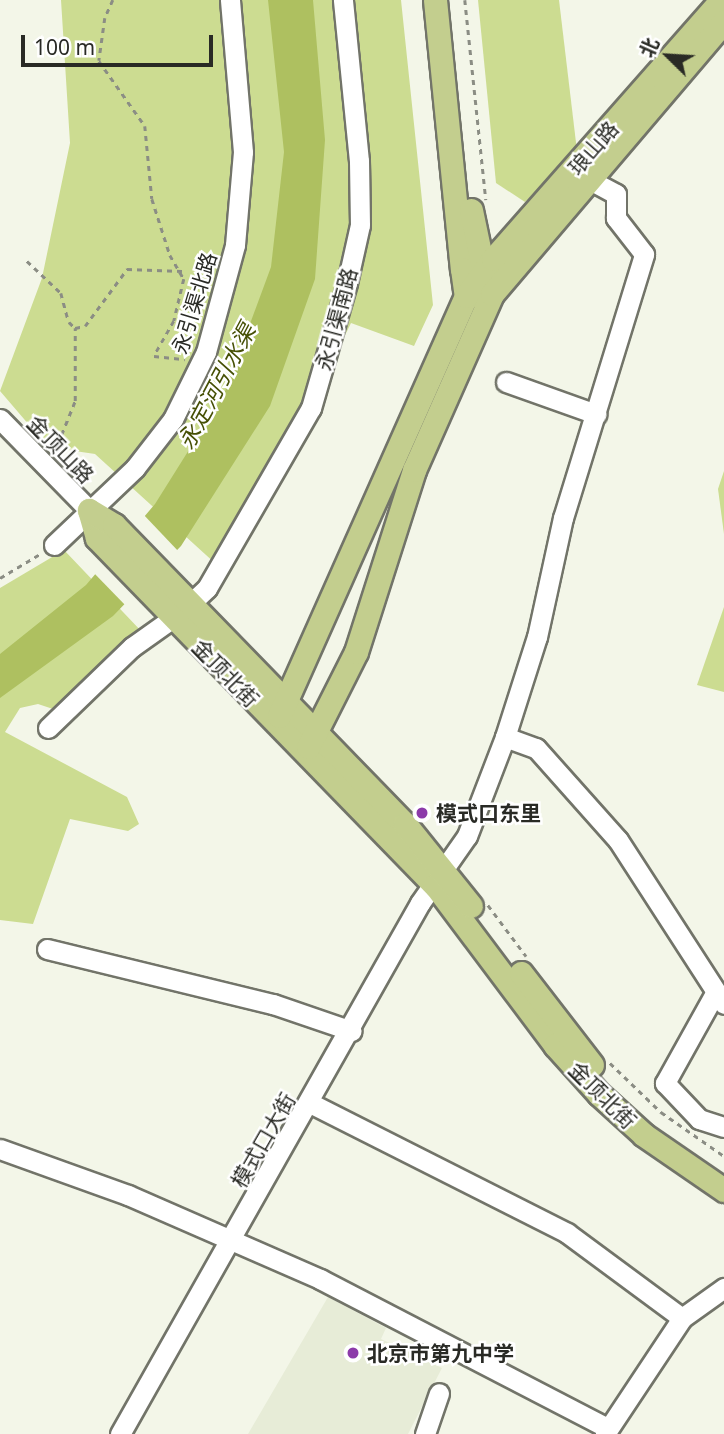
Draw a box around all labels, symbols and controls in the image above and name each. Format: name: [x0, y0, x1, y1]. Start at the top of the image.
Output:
scale bar: [24, 21, 217, 65]
north arrow: [633, 21, 703, 91]
text: 100 m: [34, 33, 95, 61]
text: 北: [633, 33, 665, 61]
street label: 琅山路: [563, 116, 623, 180]
street label: 永引渠北路: [167, 249, 221, 357]
street label: 永引渠南路: [310, 265, 362, 373]
water label: 永定河引水渠: [171, 319, 261, 453]
street label: 金顶山路: [23, 410, 99, 488]
street label: 金顶北街: [188, 634, 264, 712]
place label: 模式口东里: [436, 800, 541, 826]
marker: 模式口东里: [414, 805, 430, 821]
street label: 金顶北街: [564, 1056, 642, 1134]
street label: 模式口大街: [226, 1088, 300, 1192]
place label: 北京市第九中学: [367, 1340, 514, 1366]
marker: 北京市第九中学: [345, 1345, 361, 1361]

